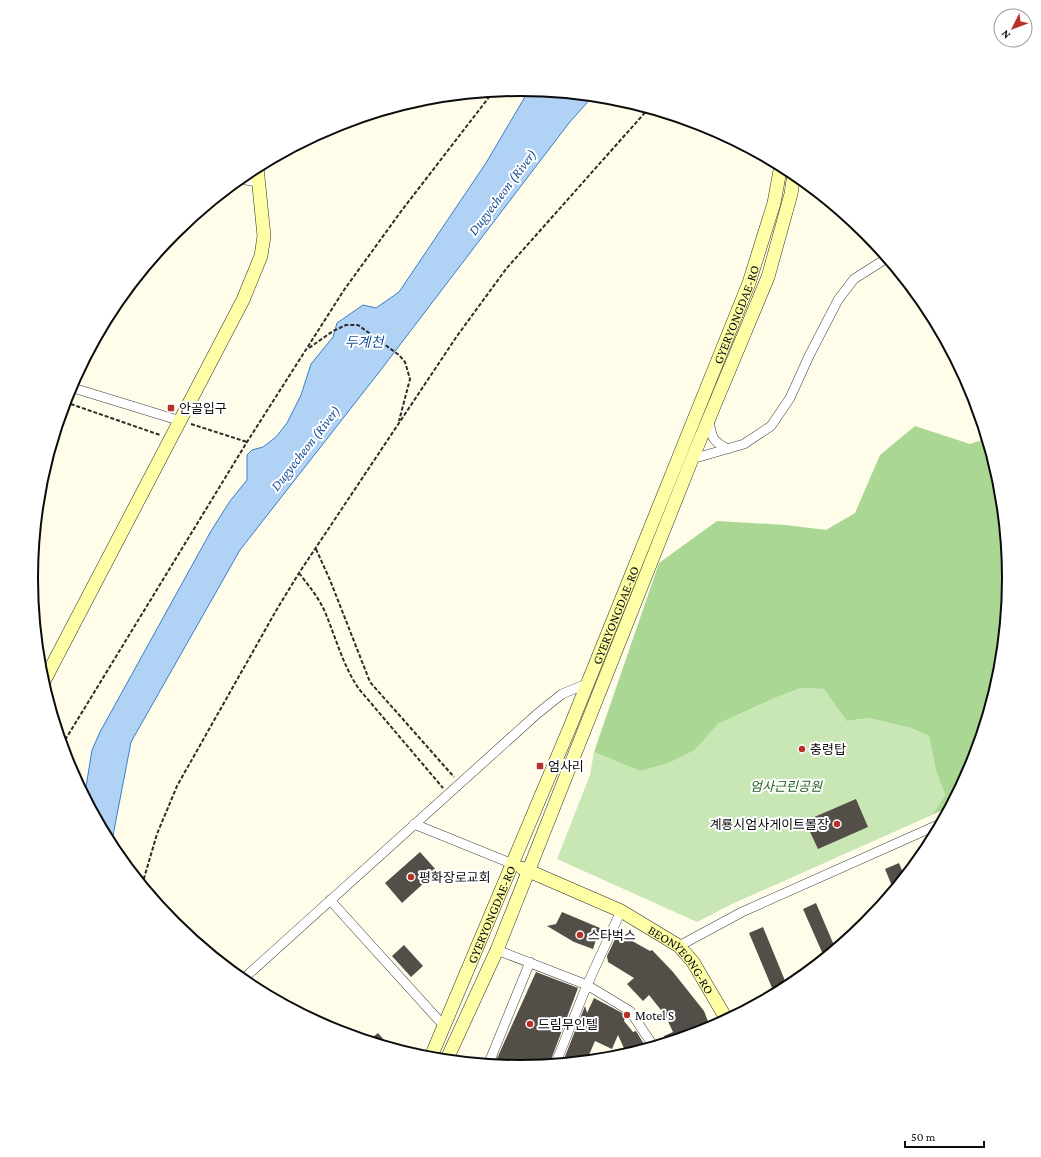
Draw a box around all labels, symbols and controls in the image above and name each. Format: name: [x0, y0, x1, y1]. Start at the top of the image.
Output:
north arrow: [993, 8, 1033, 48]
text: N: [998, 28, 1013, 41]
water label: Dugyecheon (River): [465, 146, 540, 239]
street label: GYERYONGDAE-RO: [710, 263, 762, 366]
water label: 두계천: [345, 334, 384, 350]
place label: 안골입구: [179, 401, 227, 416]
water label: Dugyecheon (River): [267, 402, 344, 494]
marker: 안골입구: [166, 403, 176, 413]
street label: GYERYONGDAE-RO: [589, 564, 642, 667]
place label: 충령탑: [810, 742, 846, 757]
marker: 충령탑: [797, 744, 807, 754]
place label: 엄사리: [548, 759, 584, 774]
marker: 엄사리: [535, 761, 545, 771]
park label: 엄사근린공원: [750, 779, 823, 794]
place label: 계룡시엄사게이트볼장: [709, 817, 829, 832]
marker: 계룡시엄사게이트볼장: [832, 819, 842, 829]
street label: GYERYONGDAE-RO: [464, 863, 519, 966]
place label: 평화장로교회: [419, 870, 491, 885]
marker: 평화장로교회: [406, 872, 416, 882]
street label: BEONYEONG-RO: [645, 922, 717, 997]
place label: 스타벅스: [588, 928, 636, 943]
marker: 스타벅스: [575, 930, 585, 940]
place label: Motel S: [635, 1008, 674, 1023]
marker: Motel S: [622, 1010, 632, 1020]
place label: 드림무인텔: [538, 1017, 598, 1032]
marker: 드림무인텔: [525, 1019, 535, 1029]
scale bar: [905, 1123, 984, 1149]
text: 50 m: [911, 1130, 936, 1144]

